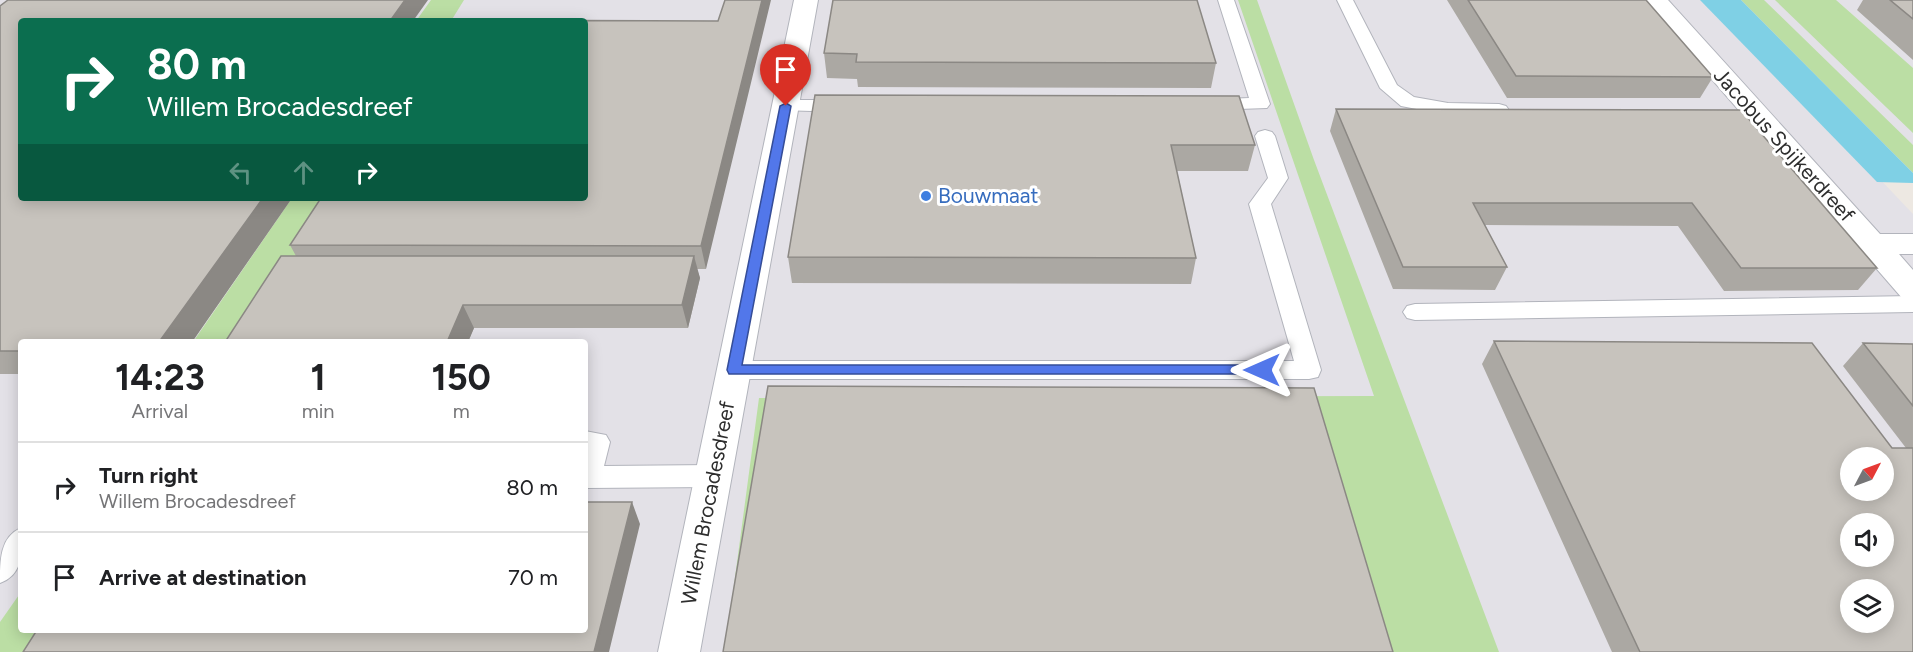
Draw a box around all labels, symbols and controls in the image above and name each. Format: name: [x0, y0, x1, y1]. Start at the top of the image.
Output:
text: 80 m: [147, 39, 247, 90]
icon: right: [48, 42, 126, 120]
pin: [760, 44, 811, 106]
icon: arrive: [769, 53, 802, 86]
street label: Jacobus Spijkerdreef: [1709, 63, 1860, 227]
text: Willem Brocadesdreef: [147, 90, 413, 123]
icon: left: [224, 156, 257, 189]
icon: ahead: [287, 156, 320, 189]
icon: right: [350, 156, 383, 189]
place label: Bouwmaat: [938, 183, 1038, 208]
marker: Bouwmaat: [919, 189, 933, 203]
position arrow: [1230, 338, 1294, 402]
text: 14:23: [115, 356, 205, 399]
text: 1: [311, 356, 326, 399]
text: 150: [432, 356, 491, 399]
text: Arrival: [132, 399, 188, 423]
text: min: [302, 399, 335, 423]
text: m: [453, 399, 470, 423]
street label: Willem Brocadesdreef: [676, 399, 740, 607]
north arrow: [1840, 447, 1894, 501]
map controls: [1840, 447, 1894, 633]
text: Turn right: [99, 462, 198, 489]
icon: right: [48, 471, 81, 504]
text: 80 m: [506, 474, 558, 501]
text: Willem Brocadesdreef: [99, 489, 296, 513]
button: sound: [1840, 513, 1894, 567]
icon: arrive: [48, 561, 81, 594]
text: Arrive at destination: [99, 564, 307, 591]
text: 70 m: [508, 564, 558, 591]
button: layers: [1840, 579, 1894, 633]

